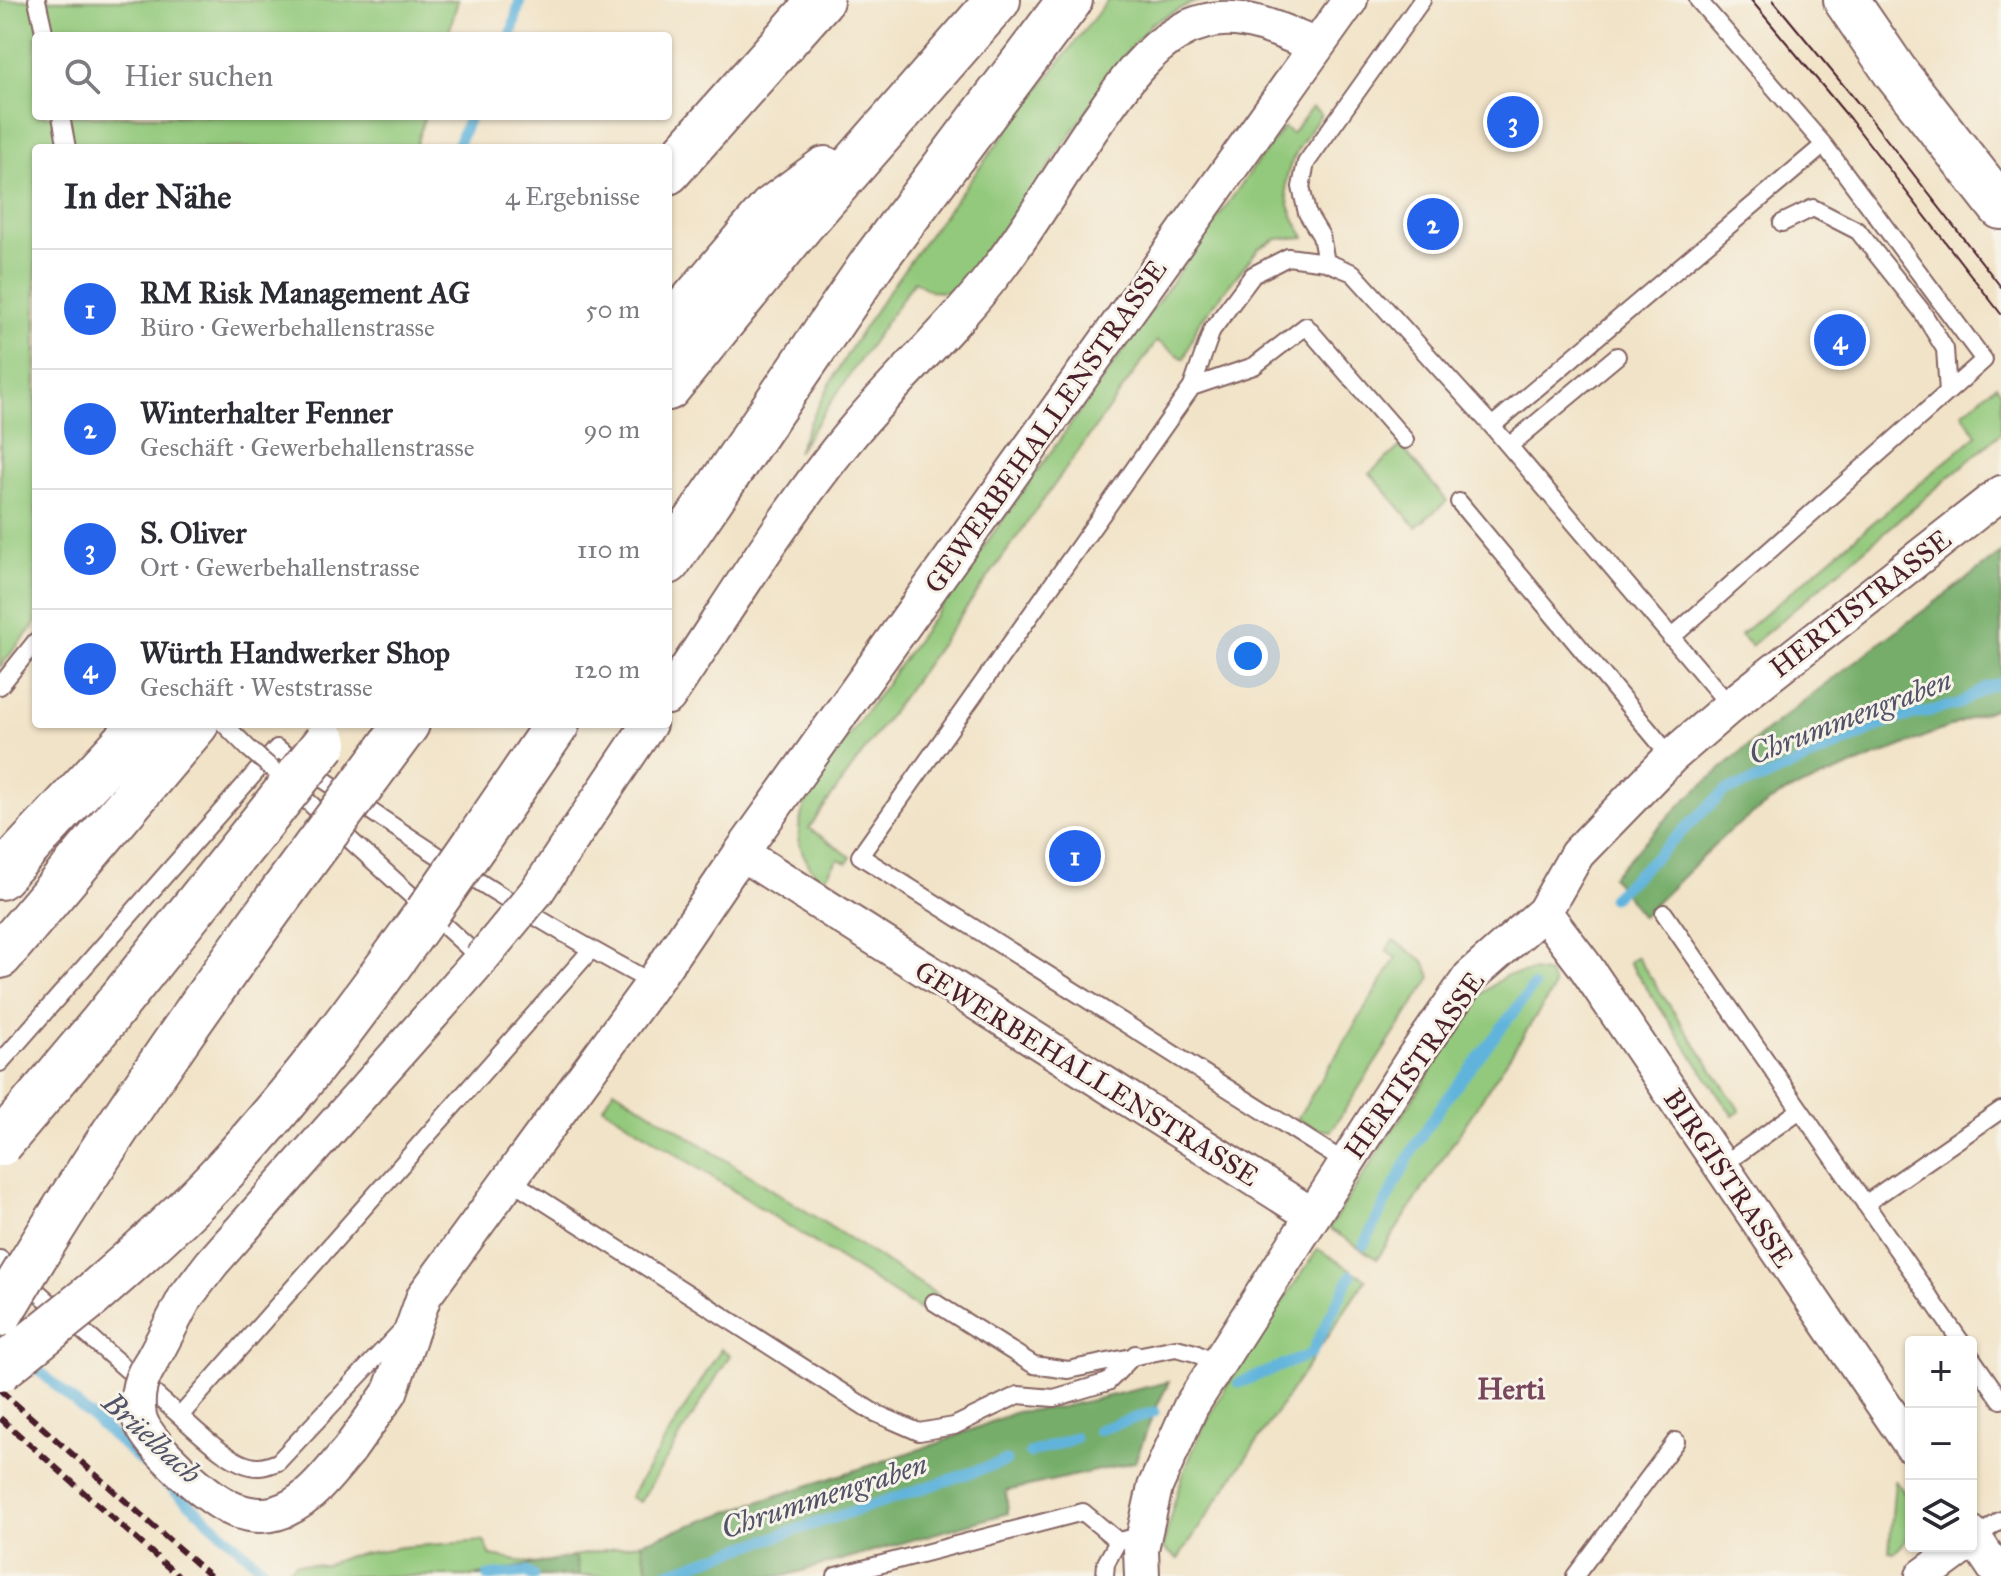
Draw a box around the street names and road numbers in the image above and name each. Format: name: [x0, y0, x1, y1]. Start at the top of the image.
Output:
street label: GEWERBEHALLENSTRASSE: [917, 253, 1174, 600]
street label: HERTISTRASSE: [1763, 522, 1958, 685]
street label: GEWERBEHALLENSTRASSE: [908, 953, 1265, 1194]
street label: HERTISTRASSE: [1337, 965, 1492, 1166]
street label: BIRGISTRASSE: [1656, 1082, 1801, 1274]

